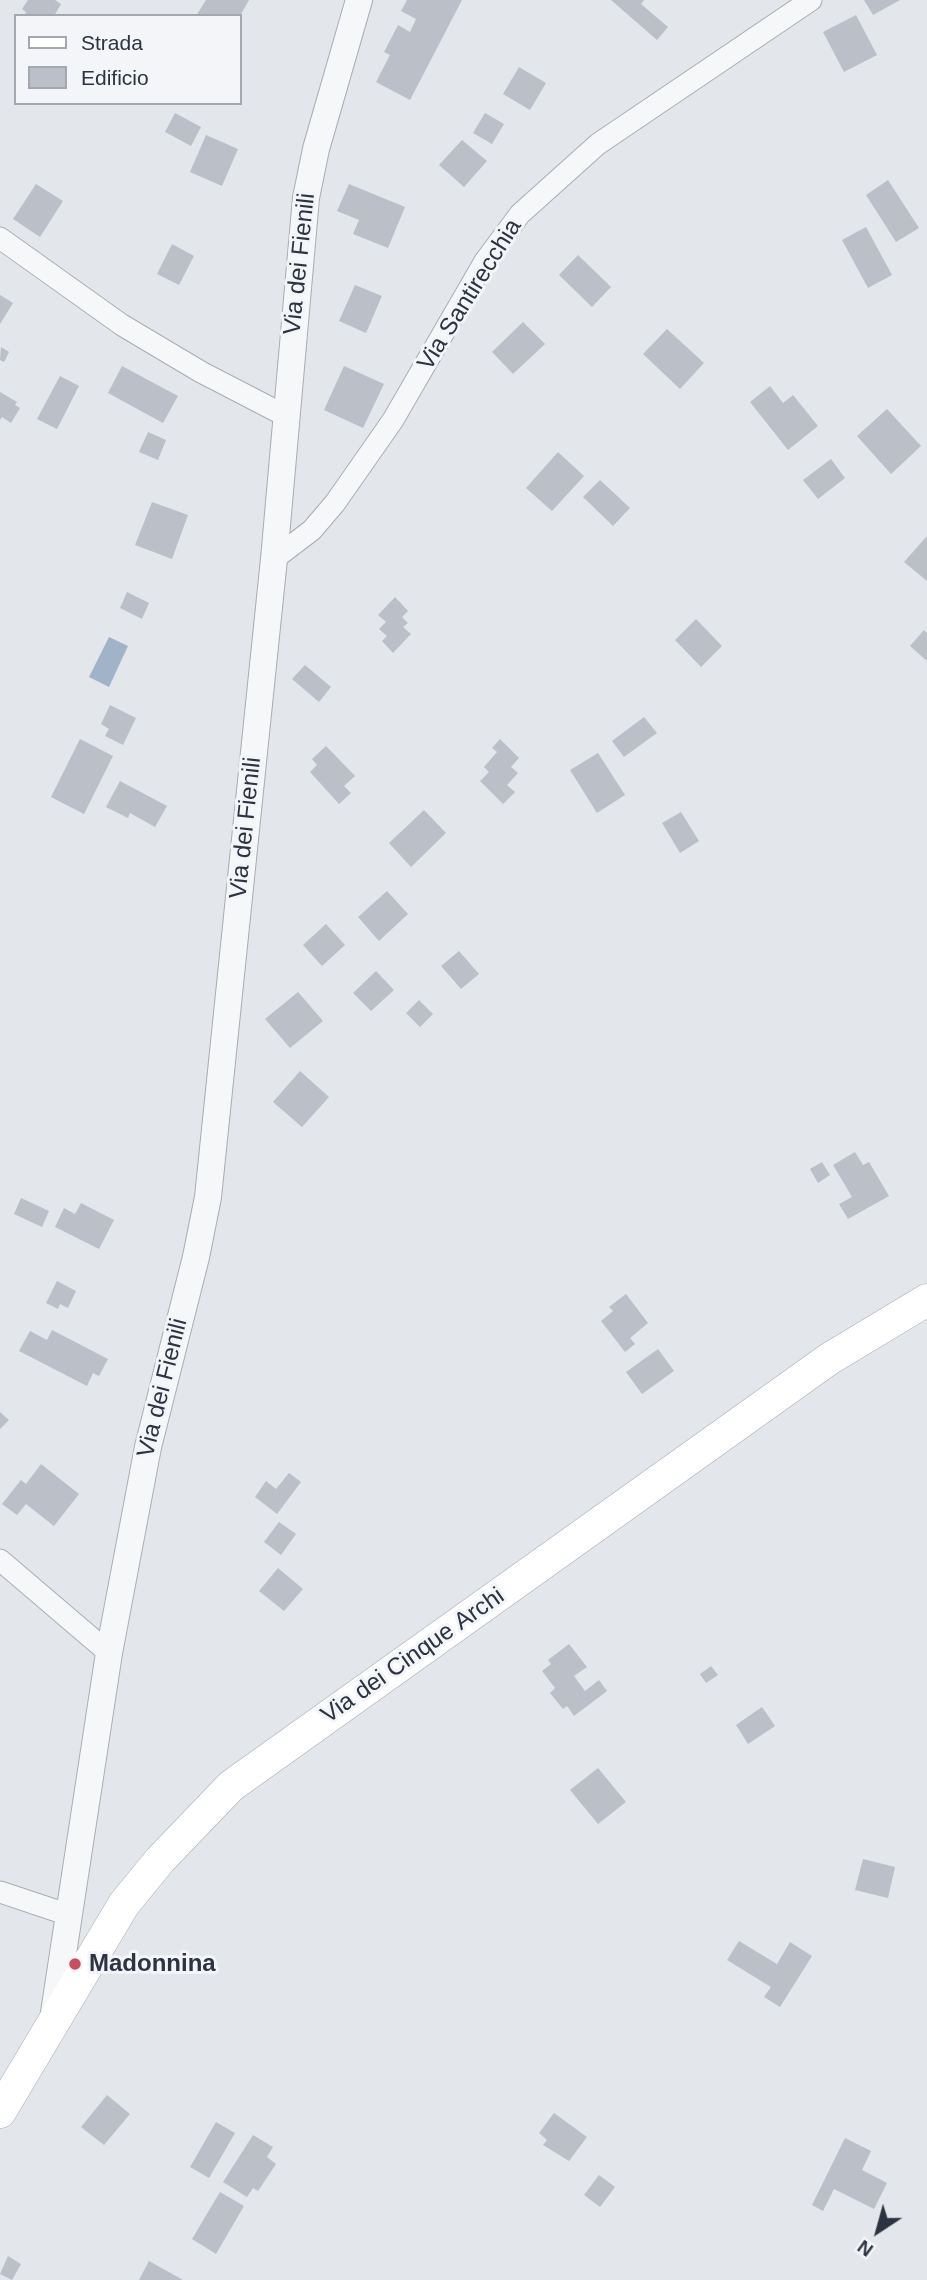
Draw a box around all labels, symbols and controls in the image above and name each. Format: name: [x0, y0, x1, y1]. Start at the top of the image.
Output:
legend: [14, 14, 242, 105]
text: Strada: [81, 31, 143, 54]
text: Edificio: [81, 66, 149, 89]
street label: Via dei Fienili: [278, 192, 322, 336]
street label: Via Santirecchia: [412, 214, 528, 376]
street label: Via dei Fienili: [224, 756, 268, 900]
street label: Via dei Fienili: [132, 1315, 194, 1461]
street label: Via dei Cinque Archi: [316, 1582, 510, 1730]
place label: Madonnina: [89, 1950, 216, 1978]
marker: Madonnina: [67, 1956, 83, 1972]
north arrow: [843, 2196, 913, 2266]
text: N: [854, 2236, 877, 2261]

